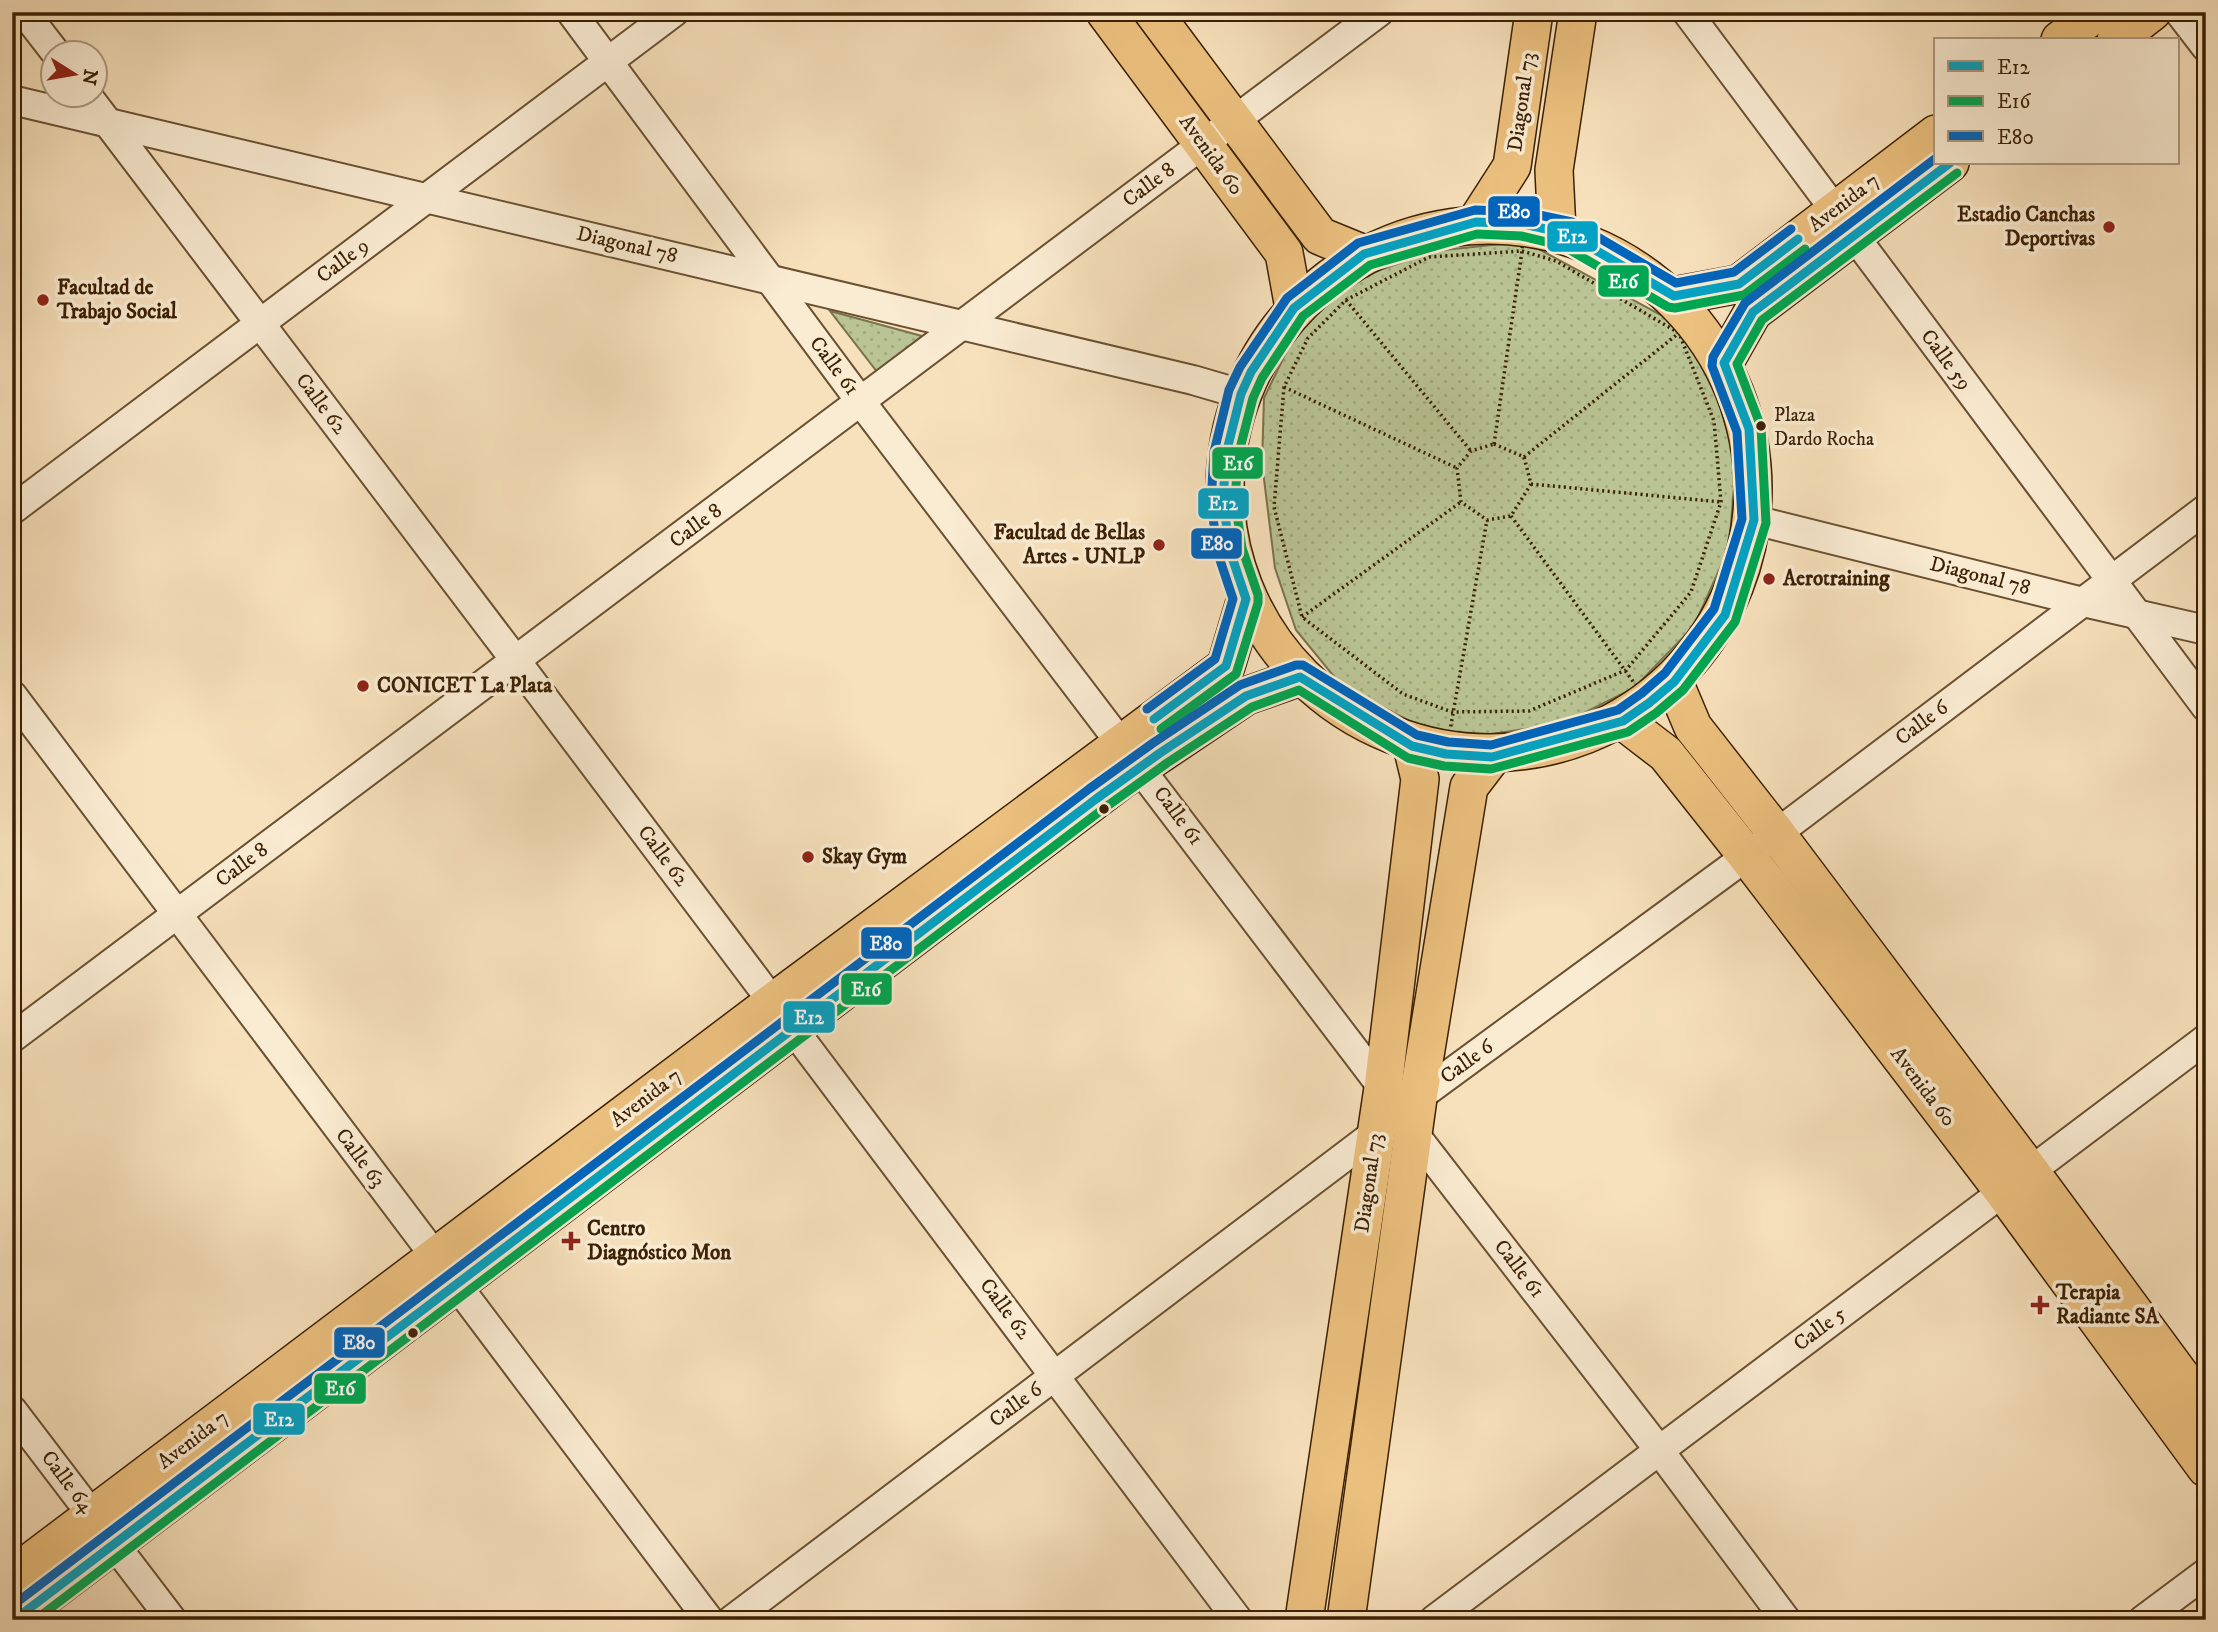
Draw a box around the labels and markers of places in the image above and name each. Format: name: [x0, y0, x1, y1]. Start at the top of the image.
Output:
place label: Estadio Canchas Deportivas: [1957, 202, 2095, 252]
marker: Estadio Canchas Deportivas: [2101, 219, 2117, 235]
place label: Facultad de Trabajo Social: [56, 275, 178, 326]
marker: Facultad de Trabajo Social: [35, 292, 51, 308]
place label: Plaza Dardo Rocha: [1774, 404, 1874, 451]
marker: Plaza Dardo Rocha: [1754, 419, 1768, 433]
place label: Facultad de Bellas Artes - UNLP: [994, 520, 1146, 570]
marker: Facultad de Bellas Artes - UNLP: [1151, 537, 1167, 553]
place label: Aerotraining: [1782, 566, 1890, 592]
marker: Aerotraining: [1761, 571, 1777, 587]
place label: CONICET La Plata: [377, 673, 553, 699]
marker: CONICET La Plata: [355, 678, 371, 694]
unlabelled marker: [1097, 802, 1111, 816]
place label: Skay Gym: [822, 844, 907, 870]
marker: Skay Gym: [800, 849, 816, 865]
place label: Centro Diagnóstico Mon: [587, 1216, 732, 1266]
marker: Centro Diagnóstico Mon: [561, 1231, 581, 1251]
place label: Terapia Radiante SA: [2055, 1280, 2159, 1330]
marker: Terapia Radiante SA: [2030, 1295, 2050, 1315]
unlabelled marker: [406, 1326, 420, 1340]

